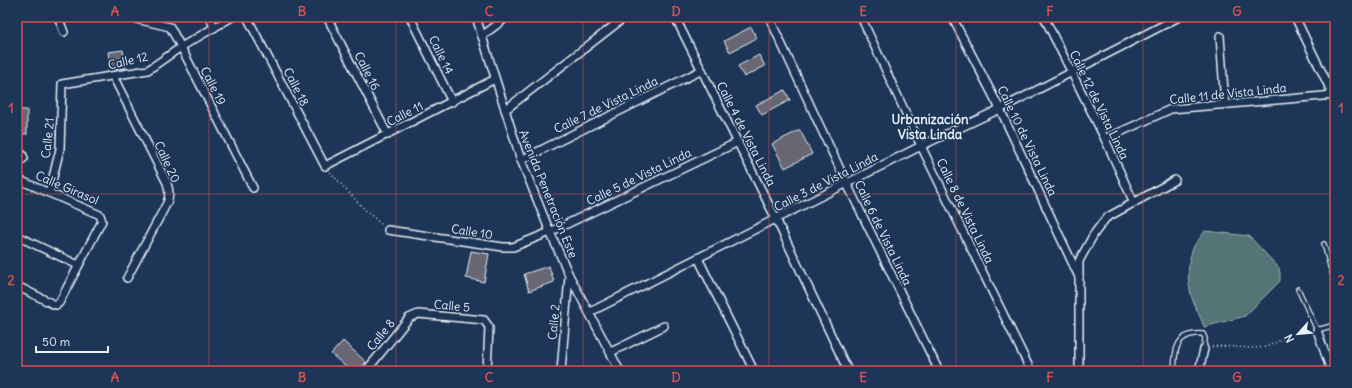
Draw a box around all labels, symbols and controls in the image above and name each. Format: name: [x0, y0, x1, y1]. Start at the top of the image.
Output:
text: A: [111, 3, 120, 20]
text: B: [298, 3, 307, 20]
text: C: [485, 3, 494, 20]
text: D: [671, 3, 681, 20]
text: E: [859, 3, 867, 20]
text: F: [1046, 3, 1054, 20]
text: G: [1232, 3, 1242, 20]
street label: Calle 14: [426, 33, 457, 77]
street label: Calle 12 de Vista Linda: [1067, 48, 1132, 162]
street label: Calle 12: [106, 49, 150, 72]
street label: Calle 16: [351, 49, 383, 93]
street label: Calle 19: [197, 64, 229, 108]
street label: Calle 18: [280, 65, 312, 109]
street label: Calle 7 de Vista Linda: [551, 73, 660, 136]
street label: Calle 4 de Vista Linda: [714, 79, 779, 189]
street label: Calle 11 de Vista Linda: [1169, 80, 1287, 107]
street label: Calle 10 de Vista Linda: [994, 83, 1061, 198]
street label: Calle 11: [384, 98, 426, 129]
text: 1: [8, 100, 14, 117]
text: 1: [1338, 100, 1344, 117]
district label: Urbanización Vista Linda: [892, 111, 969, 143]
street label: Calle 21: [38, 117, 57, 159]
street label: Avenida Penetración Este: [516, 128, 581, 260]
street label: Calle 20: [151, 139, 184, 185]
street label: Calle 5 de Vista Linda: [584, 145, 694, 208]
street label: Calle 3 de Vista Linda: [771, 149, 880, 214]
street label: Calle 8 de Vista Linda: [934, 156, 997, 266]
street label: Calle Girasol: [33, 168, 101, 208]
street label: Calle 6 de Vista Linda: [852, 178, 915, 288]
street label: Calle 10: [450, 221, 494, 242]
text: 2: [7, 272, 15, 289]
text: 2: [1337, 272, 1345, 289]
street label: Calle 5: [433, 296, 471, 315]
street label: Calle 2: [544, 303, 563, 341]
north arrow: [1278, 314, 1318, 354]
street label: Calle 8: [363, 316, 398, 353]
scale bar: [36, 328, 108, 354]
text: N: [1281, 332, 1297, 345]
text: 50 m: [42, 334, 71, 349]
text: A: [111, 369, 120, 386]
text: B: [298, 369, 307, 386]
text: C: [485, 369, 494, 386]
text: D: [671, 369, 681, 386]
text: E: [859, 369, 867, 386]
text: F: [1046, 369, 1054, 386]
text: G: [1232, 369, 1242, 386]

